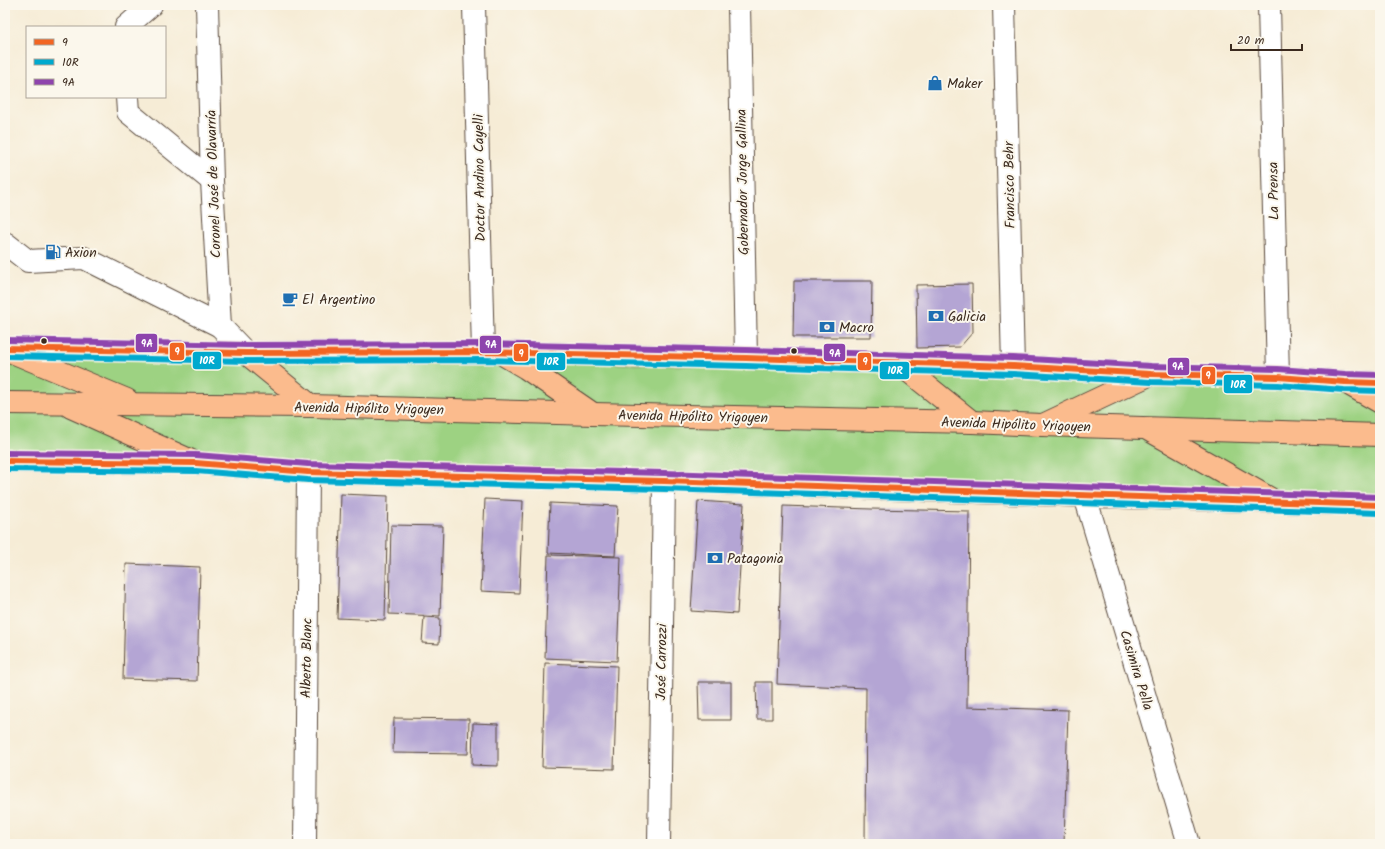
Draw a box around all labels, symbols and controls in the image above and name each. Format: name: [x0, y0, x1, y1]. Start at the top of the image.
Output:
legend: [26, 26, 166, 98]
scale bar: [1231, 26, 1302, 52]
text: 20 m: [1237, 31, 1265, 50]
text: 9: [62, 33, 68, 52]
text: 10R: [62, 53, 79, 72]
text: 9A: [62, 73, 75, 92]
place label: Maker: [947, 73, 983, 95]
shop icon: Maker: [926, 74, 944, 92]
street label: Gobernador Jorge Gallina: [731, 109, 755, 255]
street label: Coronel José de Olavarría: [200, 110, 228, 258]
street label: Doctor Andino Cayelli: [468, 113, 492, 242]
street label: Francisco Behr: [998, 140, 1022, 229]
street label: La Prensa: [1262, 162, 1286, 220]
place label: Axion: [65, 242, 97, 264]
fuel station icon: Axion: [44, 243, 62, 261]
place label: El Argentino: [302, 289, 375, 311]
cafe icon: El Argentino: [281, 290, 299, 308]
place label: Galicia: [948, 306, 986, 328]
bank icon: Galicia: [927, 307, 945, 325]
place label: Macro: [839, 317, 874, 339]
bank icon: Macro: [818, 318, 836, 336]
line badge: 9A: [135, 333, 158, 353]
text: 9A: [141, 335, 153, 353]
line badge: 9A: [479, 335, 502, 354]
unlabelled marker: [39, 336, 49, 346]
text: 9A: [485, 336, 497, 354]
line badge: 9: [169, 342, 185, 361]
text: 9: [174, 343, 180, 361]
line badge: 9: [513, 343, 529, 362]
line badge: 9A: [823, 343, 846, 362]
text: 9: [518, 345, 524, 363]
text: 9A: [829, 345, 841, 363]
unlabelled marker: [789, 346, 799, 356]
line badge: 10R: [192, 351, 222, 370]
text: 10R: [199, 352, 215, 370]
line badge: 10R: [536, 352, 566, 371]
line badge: 9: [857, 352, 872, 371]
text: 10R: [543, 353, 559, 371]
text: 9: [862, 353, 868, 371]
line badge: 9A: [1167, 357, 1190, 376]
text: 9A: [1172, 358, 1184, 376]
line badge: 10R: [879, 361, 910, 380]
text: 10R: [887, 362, 903, 380]
line badge: 9: [1201, 366, 1216, 385]
text: 9: [1205, 367, 1211, 385]
line badge: 10R: [1223, 374, 1253, 394]
text: 10R: [1230, 376, 1246, 394]
street label: Avenida Hipólito Yrigoyen: [294, 397, 444, 421]
street label: Avenida Hipólito Yrigoyen: [618, 405, 768, 429]
street label: Avenida Hipólito Yrigoyen: [941, 411, 1091, 439]
place label: Patagonia: [727, 548, 784, 570]
bank icon: Patagonia: [706, 549, 724, 567]
street label: Alberto Blanc: [295, 618, 319, 698]
street label: José Carrozzi: [650, 623, 674, 701]
street label: Casimira Pella: [1113, 627, 1159, 713]

